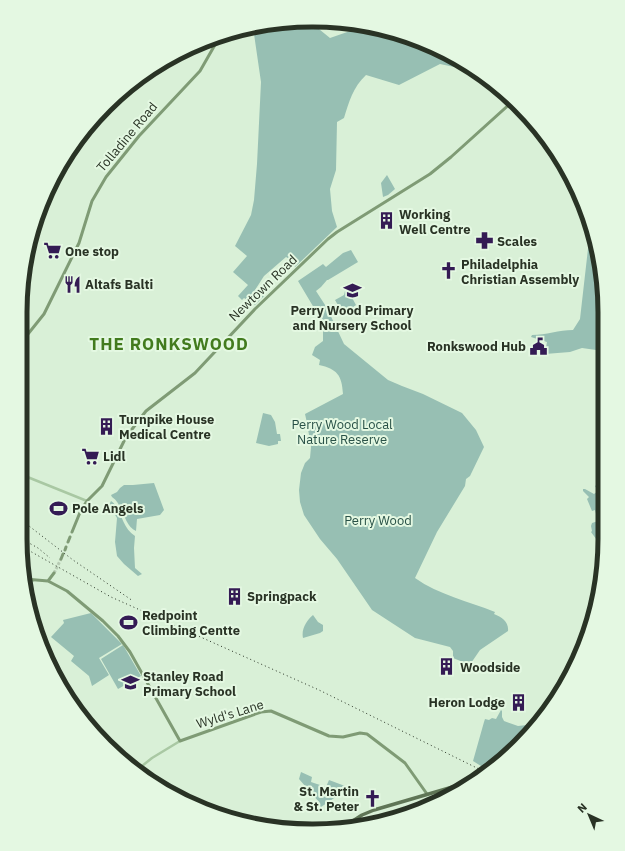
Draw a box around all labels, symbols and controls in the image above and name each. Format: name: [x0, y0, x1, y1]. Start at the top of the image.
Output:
street label: Tolladine Road: [93, 99, 161, 175]
place label: Working Well Centre: [399, 206, 470, 238]
building icon: Working Well Centre: [376, 211, 396, 231]
pharmacy icon: Scales: [474, 231, 494, 251]
place label: Scales: [497, 233, 537, 250]
supermarket icon: One stop: [42, 241, 62, 261]
place label: One stop: [65, 243, 119, 260]
street label: Newtown Road: [225, 251, 301, 325]
place label: Philadelphia Christian Assembly: [461, 256, 579, 288]
church icon: Philadelphia Christian Assembly: [438, 261, 458, 281]
restaurant icon: Altafs Balti: [62, 274, 82, 294]
place label: Altafs Balti: [85, 276, 153, 293]
school or university icon: Perry Wood Primary and Nursery School: [342, 281, 362, 301]
place label: Perry Wood Primary and Nursery School: [291, 302, 413, 334]
district label: THE RONKSWOOD: [89, 333, 249, 355]
public building icon: Ronkswood Hub: [529, 336, 549, 356]
place label: Ronkswood Hub: [427, 338, 526, 355]
place label: Turnpike House Medical Centre: [119, 411, 214, 443]
building icon: Turnpike House Medical Centre: [96, 416, 116, 436]
park label: Perry Wood Local Nature Reserve: [291, 416, 393, 448]
supermarket icon: Lidl: [80, 446, 100, 466]
place label: Lidl: [103, 448, 126, 465]
sports icon: Pole Angels: [49, 498, 69, 518]
place label: Pole Angels: [72, 500, 144, 517]
park label: Perry Wood: [344, 512, 412, 529]
building icon: Springpack: [224, 586, 244, 606]
place label: Springpack: [247, 588, 317, 605]
place label: Redpoint Climbing Centte: [142, 607, 240, 639]
sports icon: Redpoint Climbing Centte: [119, 612, 139, 632]
building icon: Woodside: [437, 657, 457, 677]
place label: Woodside: [460, 659, 520, 676]
place label: Stanley Road Primary School: [143, 668, 236, 700]
school or university icon: Stanley Road Primary School: [120, 673, 140, 693]
building icon: Heron Lodge: [508, 692, 528, 712]
place label: Heron Lodge: [429, 694, 505, 711]
street label: Wyld's Lane: [194, 696, 266, 732]
place label: St. Martin & St. Peter: [293, 783, 359, 815]
church icon: St. Martin & St. Peter: [362, 788, 382, 808]
north arrow: [569, 795, 609, 835]
text: N: [574, 800, 590, 816]

